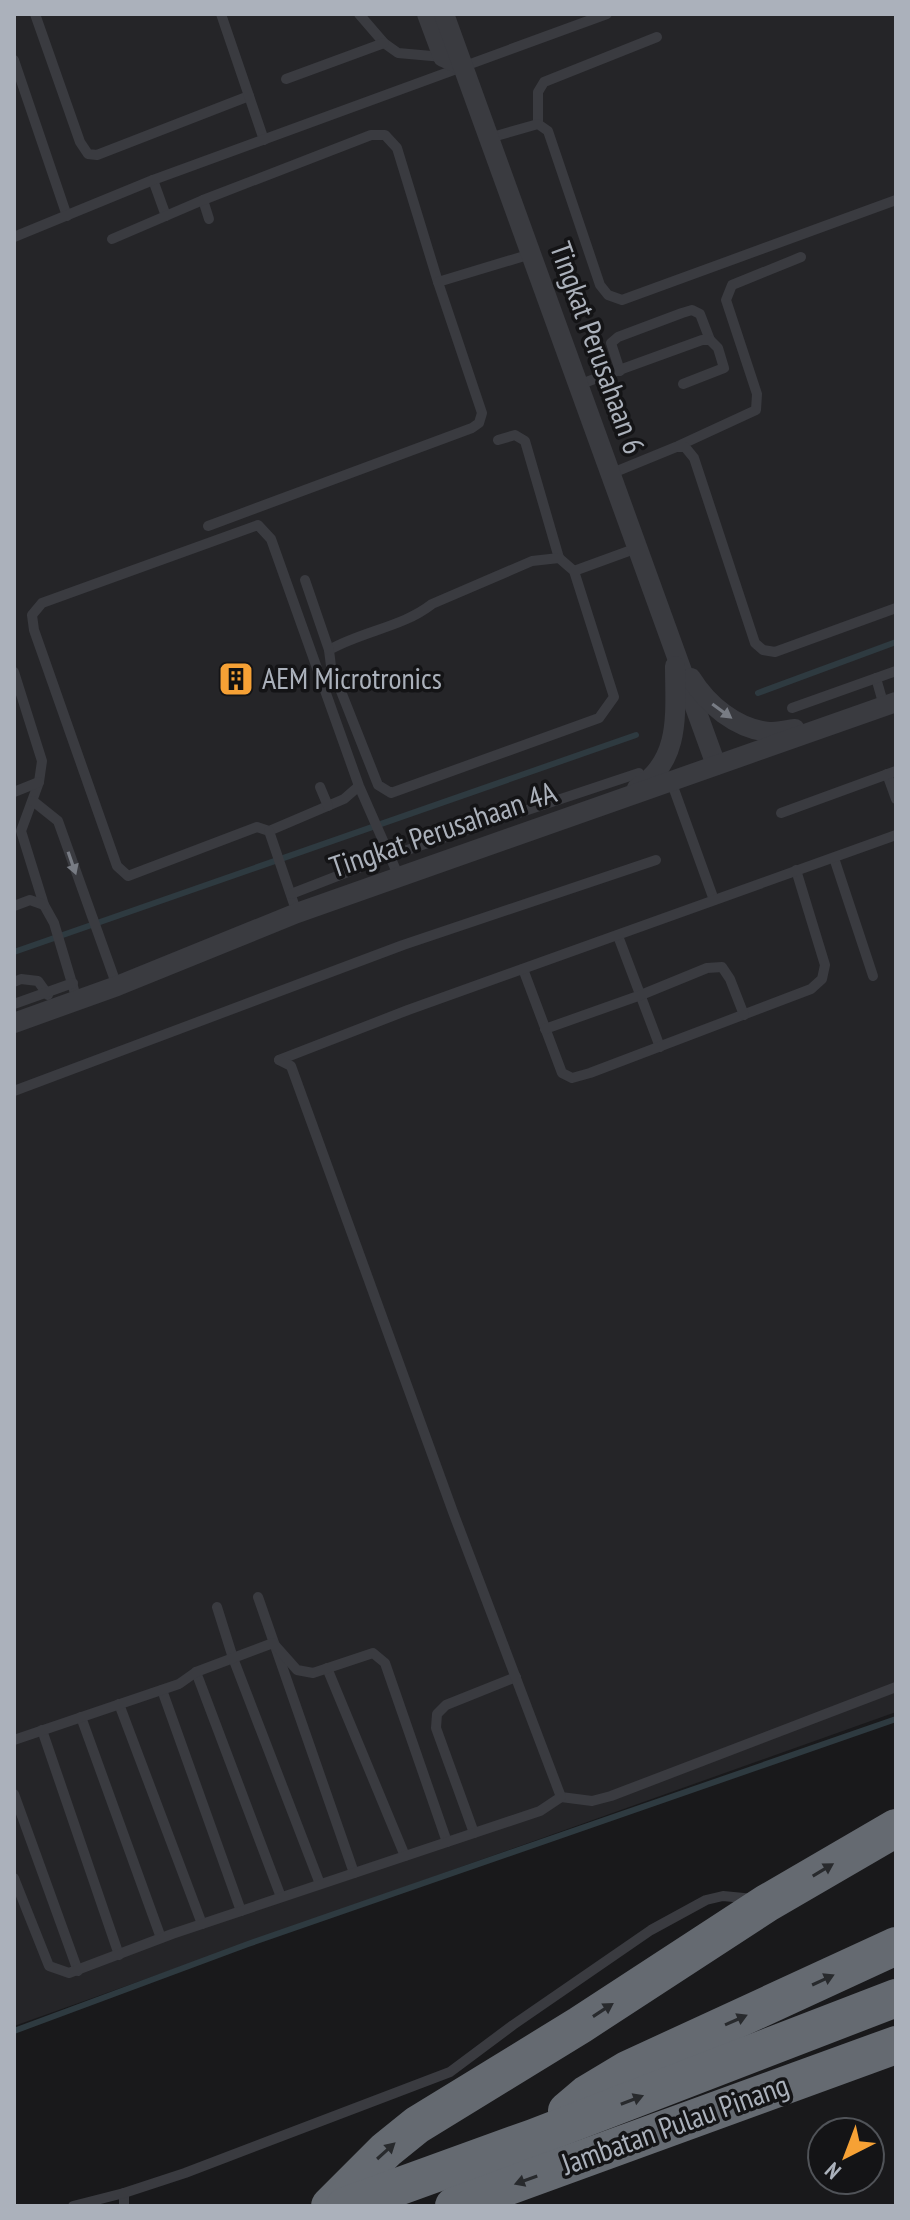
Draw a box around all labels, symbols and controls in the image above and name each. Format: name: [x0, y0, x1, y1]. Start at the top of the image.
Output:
street label: Tingkat Perusahaan 6: [542, 236, 655, 459]
place label: AEM Microtronics: [262, 658, 442, 697]
building icon: AEM Microtronics: [217, 660, 255, 698]
one-way arrow: [711, 703, 733, 719]
street label: Tingkat Perusahaan 4A: [324, 771, 562, 886]
one-way arrow: [67, 851, 79, 875]
one-way arrow: [812, 1864, 834, 1878]
one-way arrow: [811, 1973, 835, 1987]
one-way arrow: [593, 2002, 614, 2017]
one-way arrow: [724, 2014, 747, 2027]
street label: Jambatan Pulau Pinang: [555, 2064, 793, 2183]
one-way arrow: [620, 2093, 644, 2106]
north arrow: [806, 2116, 886, 2196]
one-way arrow: [376, 2143, 395, 2161]
text: N: [819, 2156, 846, 2185]
one-way arrow: [514, 2174, 538, 2186]

